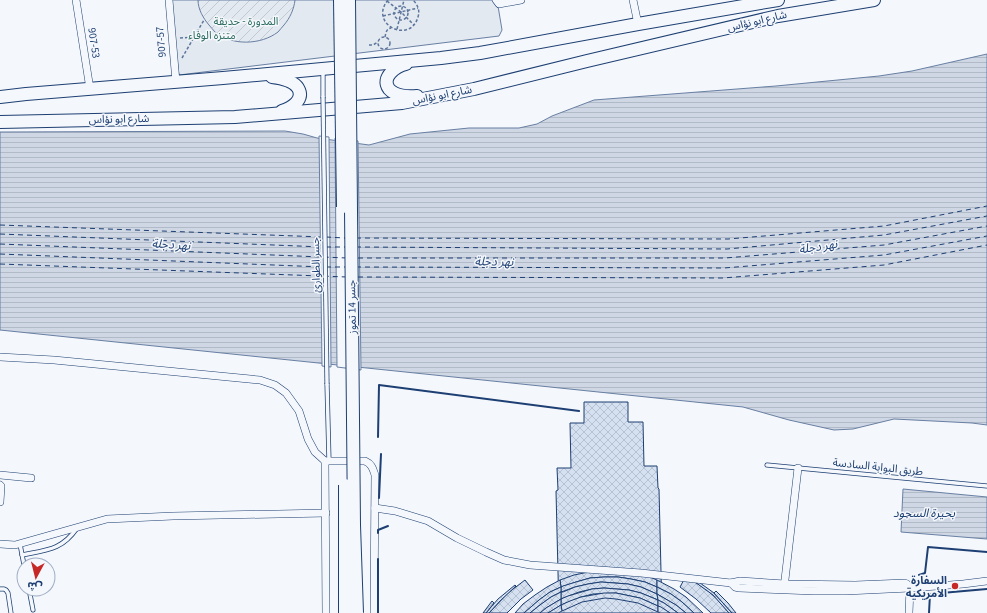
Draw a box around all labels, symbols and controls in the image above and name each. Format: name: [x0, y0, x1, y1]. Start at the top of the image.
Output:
street label: شارع ابو نؤاس: [726, 7, 789, 35]
park label: المدورة - حديقة: [214, 14, 278, 29]
street label: 907-57: [152, 26, 170, 58]
street label: 907-53: [84, 27, 104, 59]
park label: متنزه الوفاء: [188, 28, 236, 43]
street label: شارع ابو نؤاس: [411, 82, 474, 108]
street label: شارع ابو نؤاس: [89, 111, 150, 127]
water label: نهر دجلة: [151, 235, 192, 255]
water label: نهر دجلة: [798, 235, 840, 258]
street label: جسر الطوارئ: [308, 236, 324, 293]
water label: نهر دجلة: [475, 253, 515, 271]
street label: جسر 14 تموز: [344, 279, 360, 335]
street label: طريق البوابة السادسة: [832, 455, 924, 479]
water label: بحيرة السجود: [893, 505, 956, 522]
north arrow: [16, 557, 56, 597]
place label: السفارة الأمريكية: [906, 573, 947, 601]
text: ش: [26, 578, 43, 595]
marker: السفارة الأمريكية: [950, 581, 960, 591]

